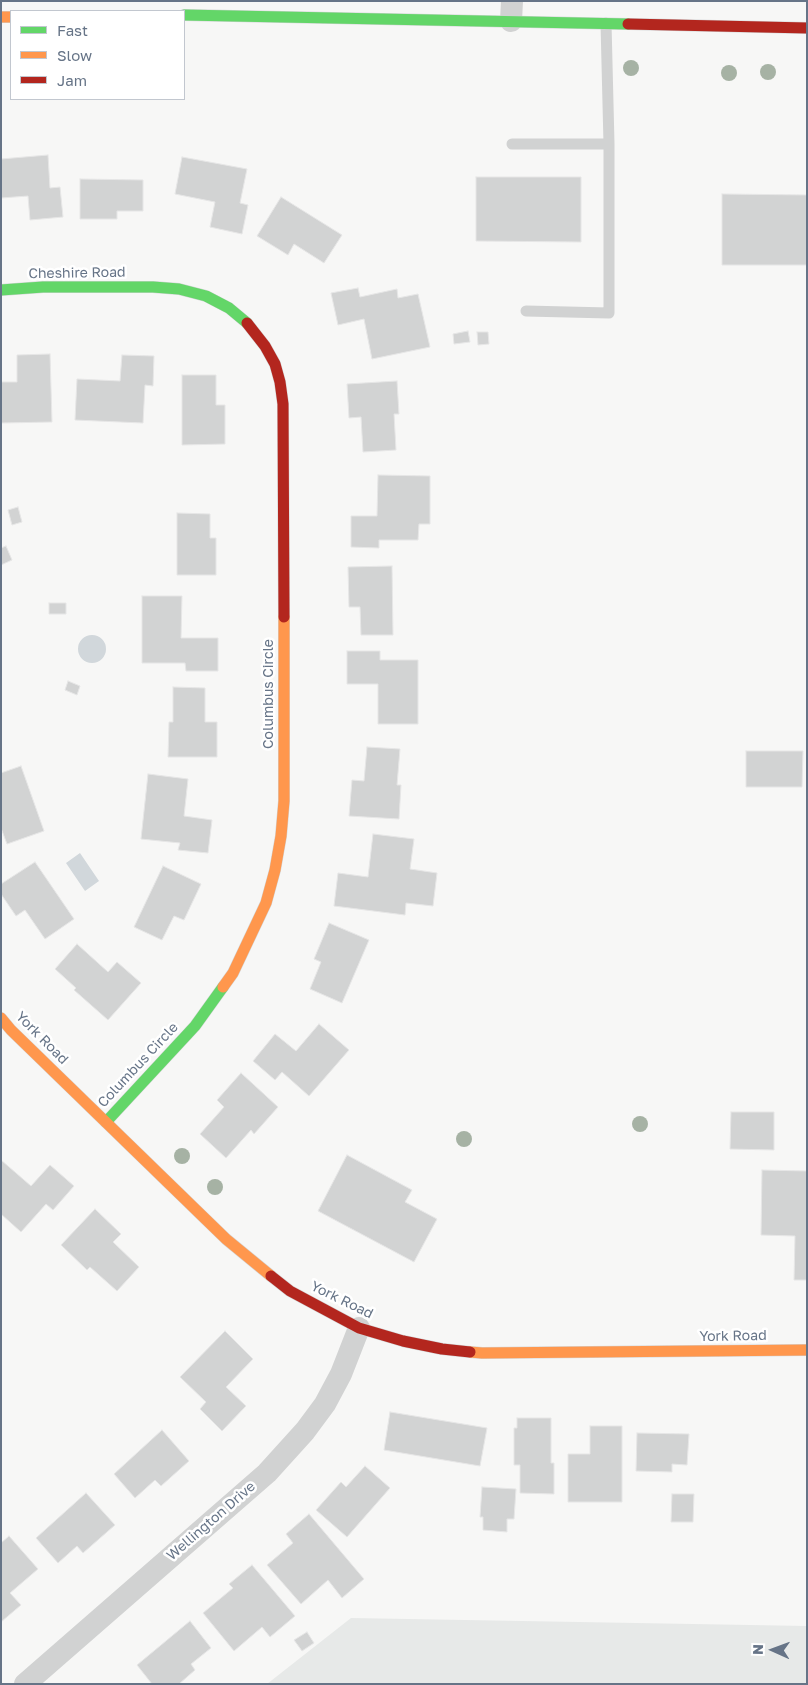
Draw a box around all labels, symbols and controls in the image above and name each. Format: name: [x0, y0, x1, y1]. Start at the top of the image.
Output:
legend: [10, 10, 185, 100]
text: Fast: [57, 21, 88, 39]
text: Slow: [57, 46, 92, 64]
text: Jam: [57, 71, 87, 89]
street label: Cheshire Road: [28, 264, 126, 282]
street label: Columbus Circle: [261, 639, 277, 749]
street label: York Road: [12, 1008, 72, 1068]
street label: Columbus Circle: [94, 1019, 182, 1111]
street label: York Road: [308, 1278, 376, 1322]
street label: York Road: [699, 1327, 767, 1345]
street label: Wellington Drive: [163, 1478, 259, 1564]
north arrow: [748, 1625, 798, 1675]
text: N: [749, 1644, 766, 1655]

